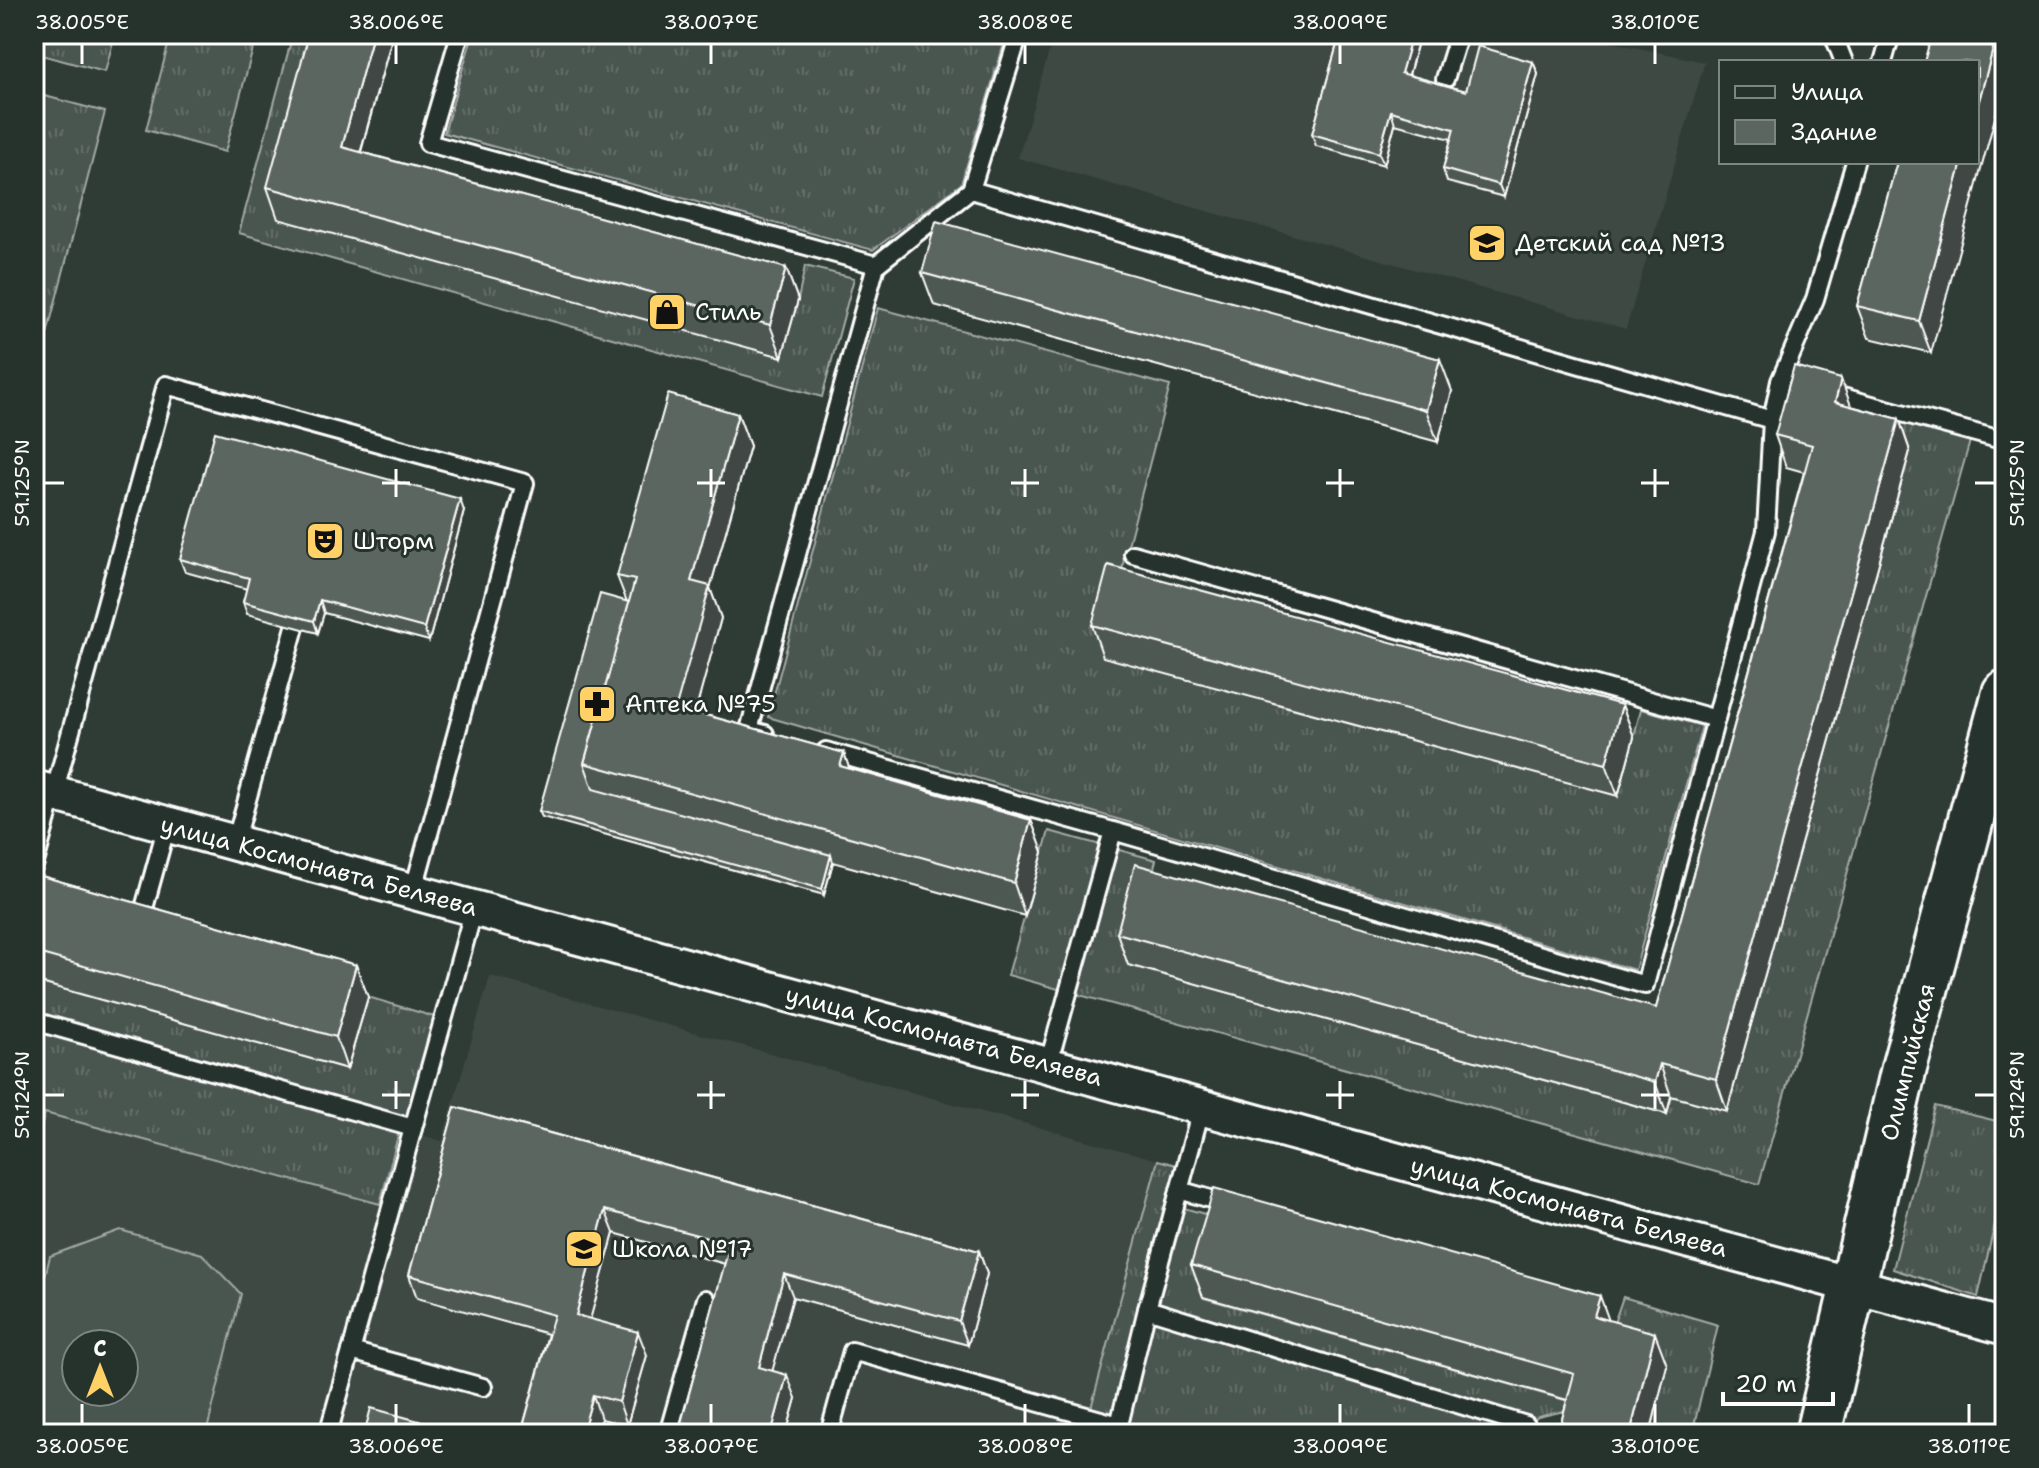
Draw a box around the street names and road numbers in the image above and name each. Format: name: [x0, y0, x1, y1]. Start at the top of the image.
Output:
street label: улица Космонавта Беляева: [157, 808, 481, 924]
street label: улица Космонавта Беляева: [782, 978, 1106, 1094]
street label: Олимпийская: [1873, 980, 1943, 1144]
street label: улица Космонавта Беляева: [1407, 1149, 1731, 1265]

